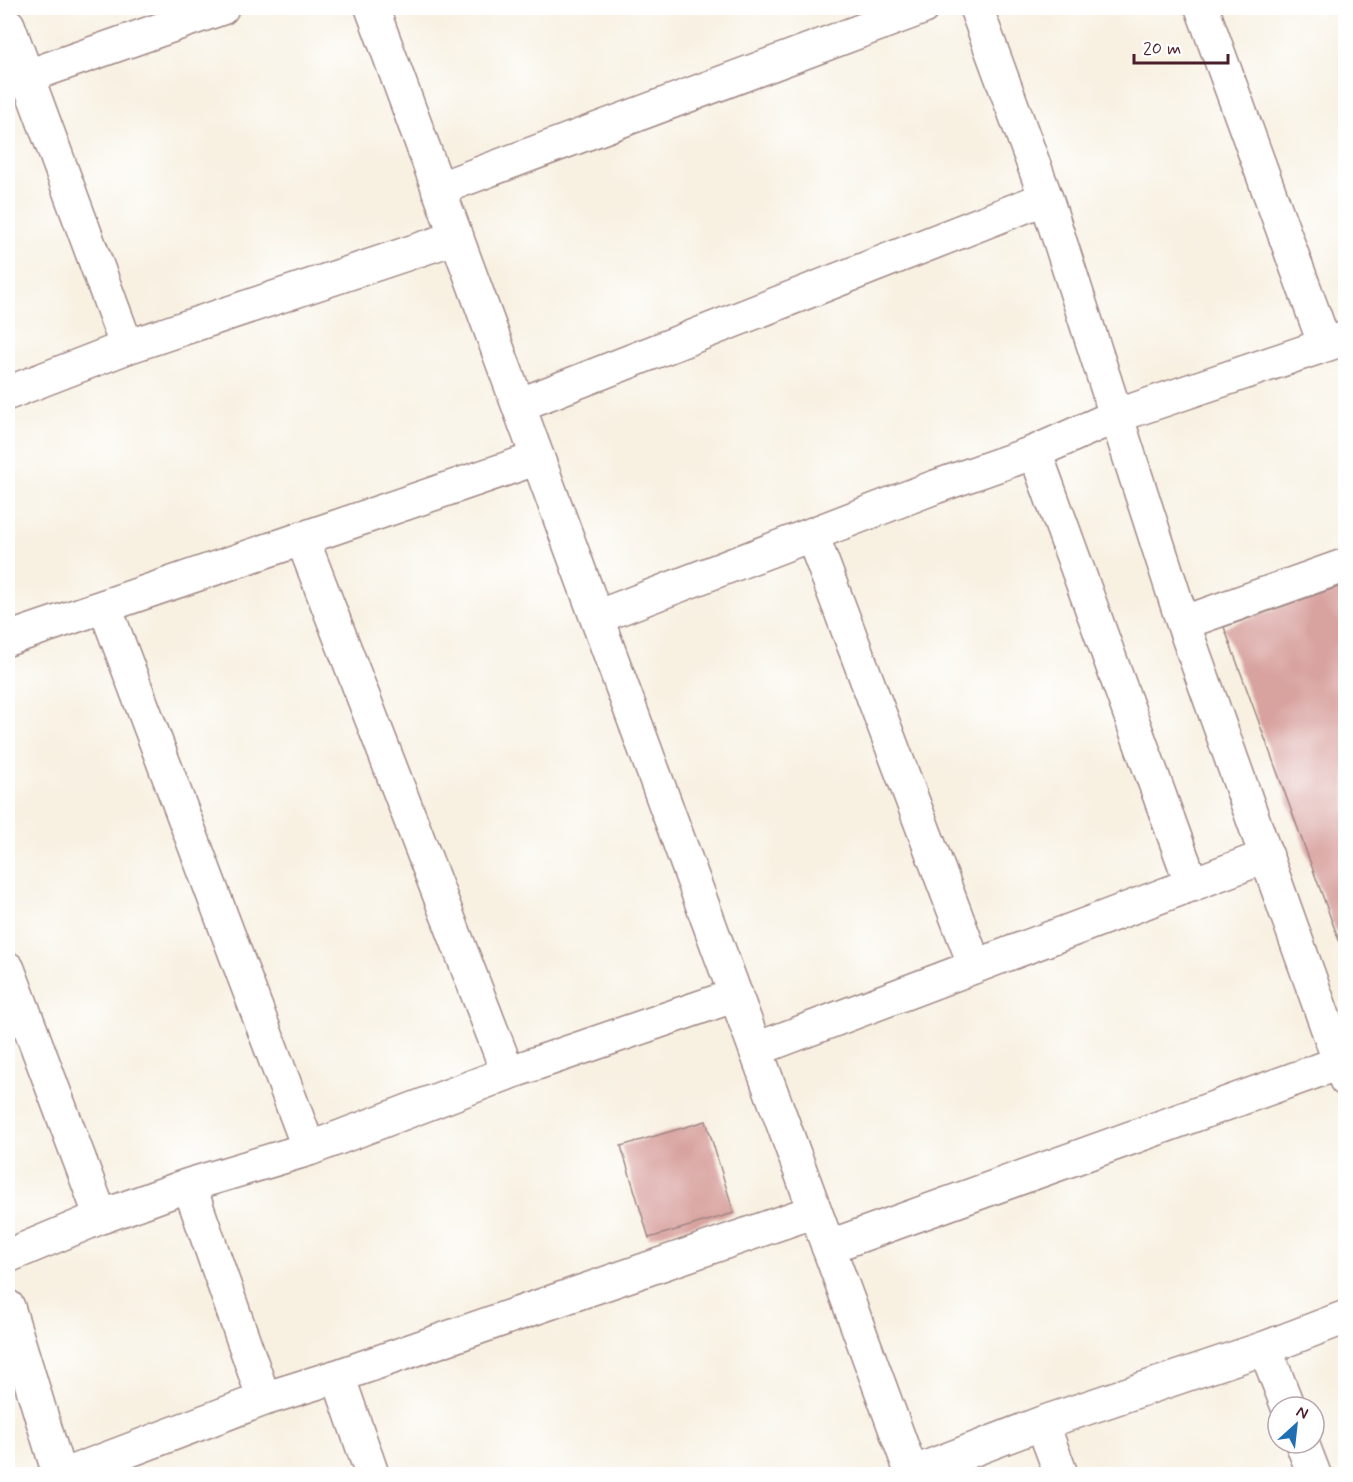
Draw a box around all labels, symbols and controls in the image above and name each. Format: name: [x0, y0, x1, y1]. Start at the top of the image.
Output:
scale bar: [1134, 27, 1228, 65]
text: 20 m: [1143, 37, 1181, 61]
north arrow: [1266, 1395, 1326, 1455]
text: N: [1293, 1401, 1312, 1425]

